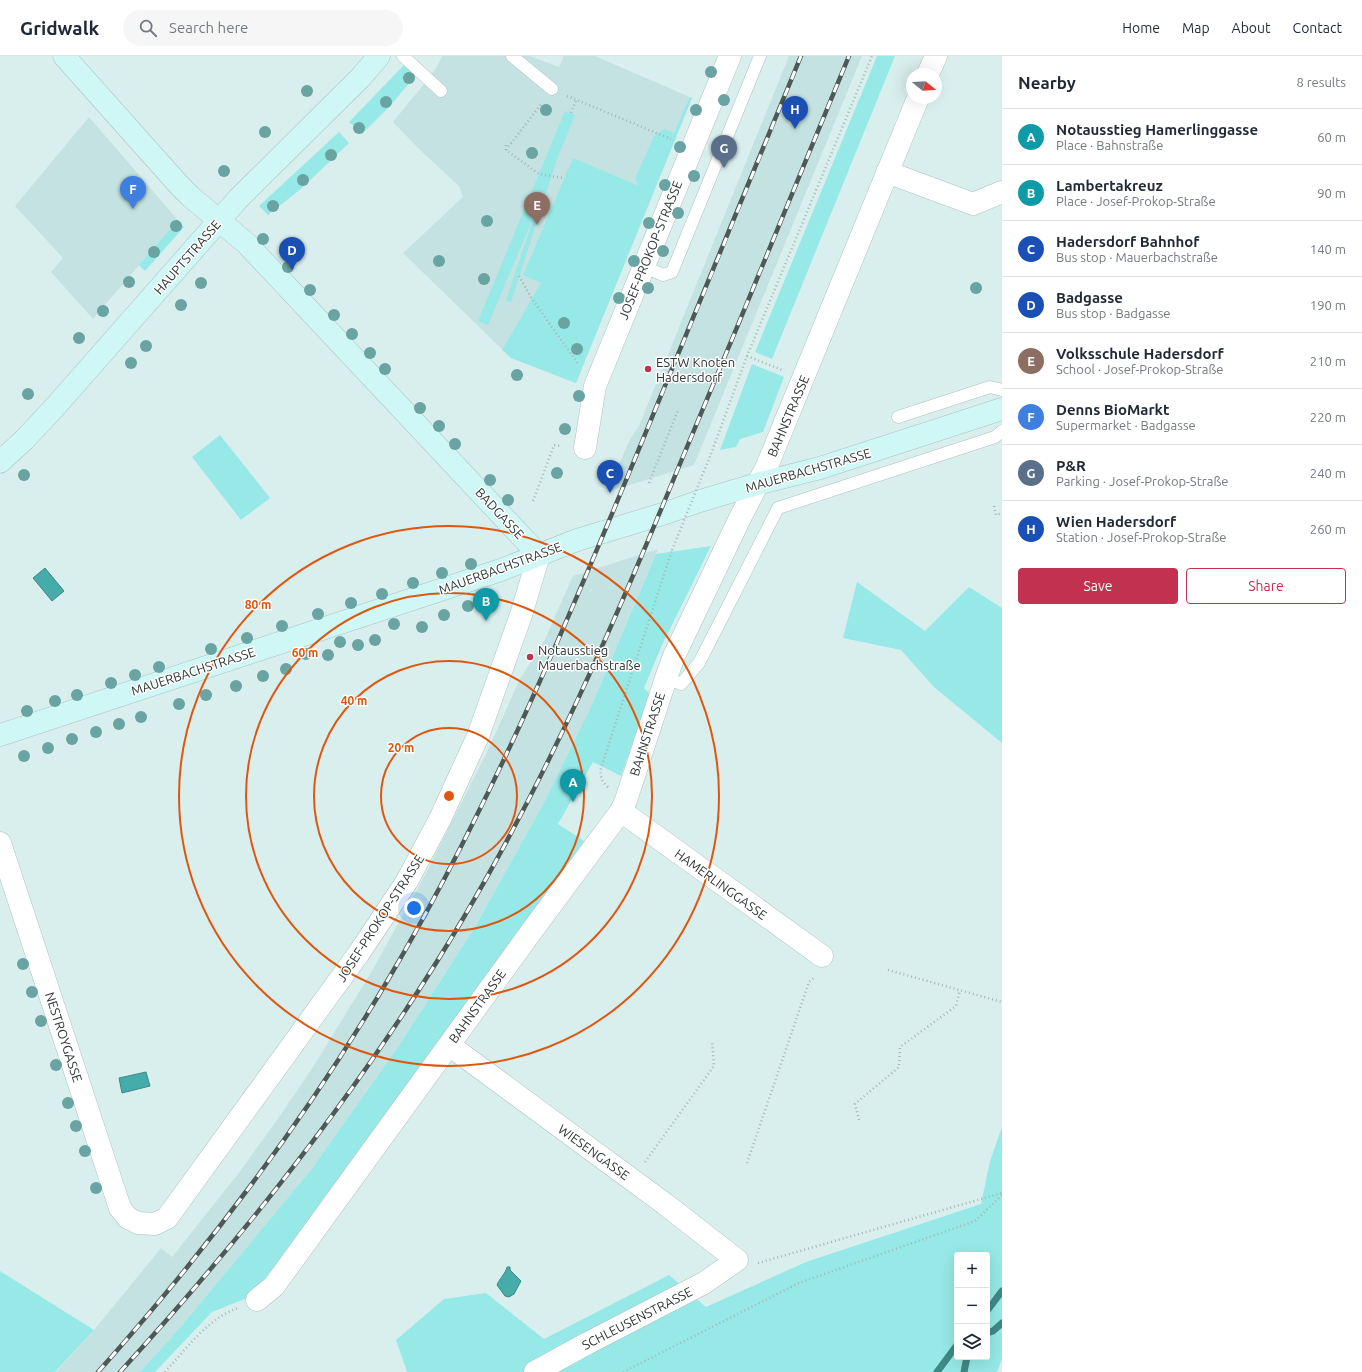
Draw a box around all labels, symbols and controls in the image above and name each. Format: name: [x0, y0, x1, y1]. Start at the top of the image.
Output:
search box: [123, 10, 403, 46]
text: Gridwalk: [20, 17, 99, 39]
icon: search: [137, 17, 159, 39]
text: Search here: [169, 19, 248, 36]
text: Home: [1122, 20, 1160, 36]
text: Map: [1182, 20, 1210, 36]
text: About: [1232, 20, 1271, 36]
text: Contact: [1293, 20, 1342, 36]
north arrow: [906, 68, 942, 104]
text: Nearby: [1018, 73, 1076, 92]
text: 8 results: [1296, 75, 1346, 89]
pin: H: [782, 96, 808, 129]
text: Notausstieg Hamerlinggasse: [1056, 121, 1258, 138]
text: A: [1026, 130, 1036, 144]
text: 60 m: [1317, 130, 1346, 144]
pin: G: [711, 135, 737, 168]
text: Place · Bahnstraße: [1056, 138, 1163, 152]
pin: F: [120, 176, 146, 209]
text: Lambertakreuz: [1056, 177, 1163, 194]
street label: JOSEF-PROKOP-STRASSE: [616, 179, 684, 321]
text: B: [1027, 186, 1035, 200]
text: 90 m: [1317, 186, 1346, 200]
pin: E: [524, 192, 550, 225]
text: Place · Josef-Prokop-Straße: [1056, 194, 1216, 208]
street label: HAUPTSTRASSE: [151, 217, 223, 297]
text: Hadersdorf Bahnhof: [1056, 233, 1199, 250]
pin: D: [279, 237, 305, 270]
text: C: [1027, 242, 1035, 256]
text: 140 m: [1310, 242, 1346, 256]
text: Bus stop · Mauerbachstraße: [1056, 250, 1218, 264]
text: Badgasse: [1056, 289, 1123, 306]
text: D: [1026, 298, 1036, 312]
text: 190 m: [1310, 298, 1346, 312]
text: Bus stop · Badgasse: [1056, 306, 1171, 320]
text: Volksschule Hadersdorf: [1056, 345, 1224, 362]
text: E: [1027, 354, 1035, 368]
text: 210 m: [1310, 354, 1346, 368]
place label: ESTW Knoten Hadersdorf: [656, 355, 735, 384]
text: School · Josef-Prokop-Straße: [1056, 362, 1223, 376]
marker: ESTW Knoten Hadersdorf: [643, 364, 653, 374]
street label: BAHNSTRASSE: [765, 373, 811, 459]
text: Denns BioMarkt: [1056, 401, 1169, 418]
text: F: [1027, 410, 1035, 424]
text: 220 m: [1310, 410, 1346, 424]
text: Supermarket · Badgasse: [1056, 418, 1196, 432]
street label: MAUERBACHSTRASSE: [744, 445, 872, 495]
text: P&R: [1056, 457, 1086, 474]
pin: C: [597, 460, 623, 493]
text: G: [1027, 466, 1036, 480]
text: 240 m: [1310, 466, 1346, 480]
text: Parking · Josef-Prokop-Straße: [1056, 474, 1228, 488]
street label: BADGASSE: [473, 485, 527, 541]
text: Wien Hadersdorf: [1056, 513, 1176, 530]
text: H: [1026, 522, 1036, 536]
text: 260 m: [1310, 522, 1346, 536]
text: Station · Josef-Prokop-Straße: [1056, 530, 1226, 544]
street label: MAUERBACHSTRASSE: [437, 539, 563, 597]
button: Save: [1018, 568, 1178, 604]
button: Share: [1186, 568, 1346, 604]
pin: B: [473, 588, 499, 621]
text: 80 m: [245, 598, 271, 611]
place label: Notausstieg Mauerbachstraße: [538, 643, 641, 672]
street label: MAUERBACHSTRASSE: [129, 644, 257, 698]
text: 60 m: [292, 646, 318, 659]
marker: Notausstieg Mauerbachstraße: [525, 652, 535, 662]
street label: BAHNSTRASSE: [627, 690, 667, 778]
text: 40 m: [341, 694, 367, 707]
text: 20 m: [388, 741, 414, 754]
pin: A: [560, 769, 586, 802]
centre of rings: [442, 789, 456, 803]
street label: HAMERLINGGASSE: [672, 846, 770, 922]
street label: JOSEF-PROKOP-STRASSE: [334, 852, 426, 984]
your location: [404, 898, 424, 918]
street label: BAHNSTRASSE: [446, 967, 508, 1045]
street label: NESTROYGASSE: [43, 990, 85, 1084]
street label: WIESENGASSE: [556, 1122, 632, 1182]
map controls: [954, 1252, 990, 1360]
button: +: [954, 1252, 990, 1288]
street label: SCHLEUSENSTRASSE: [579, 1284, 695, 1352]
button: −: [954, 1288, 990, 1324]
button: layers: [954, 1324, 990, 1360]

